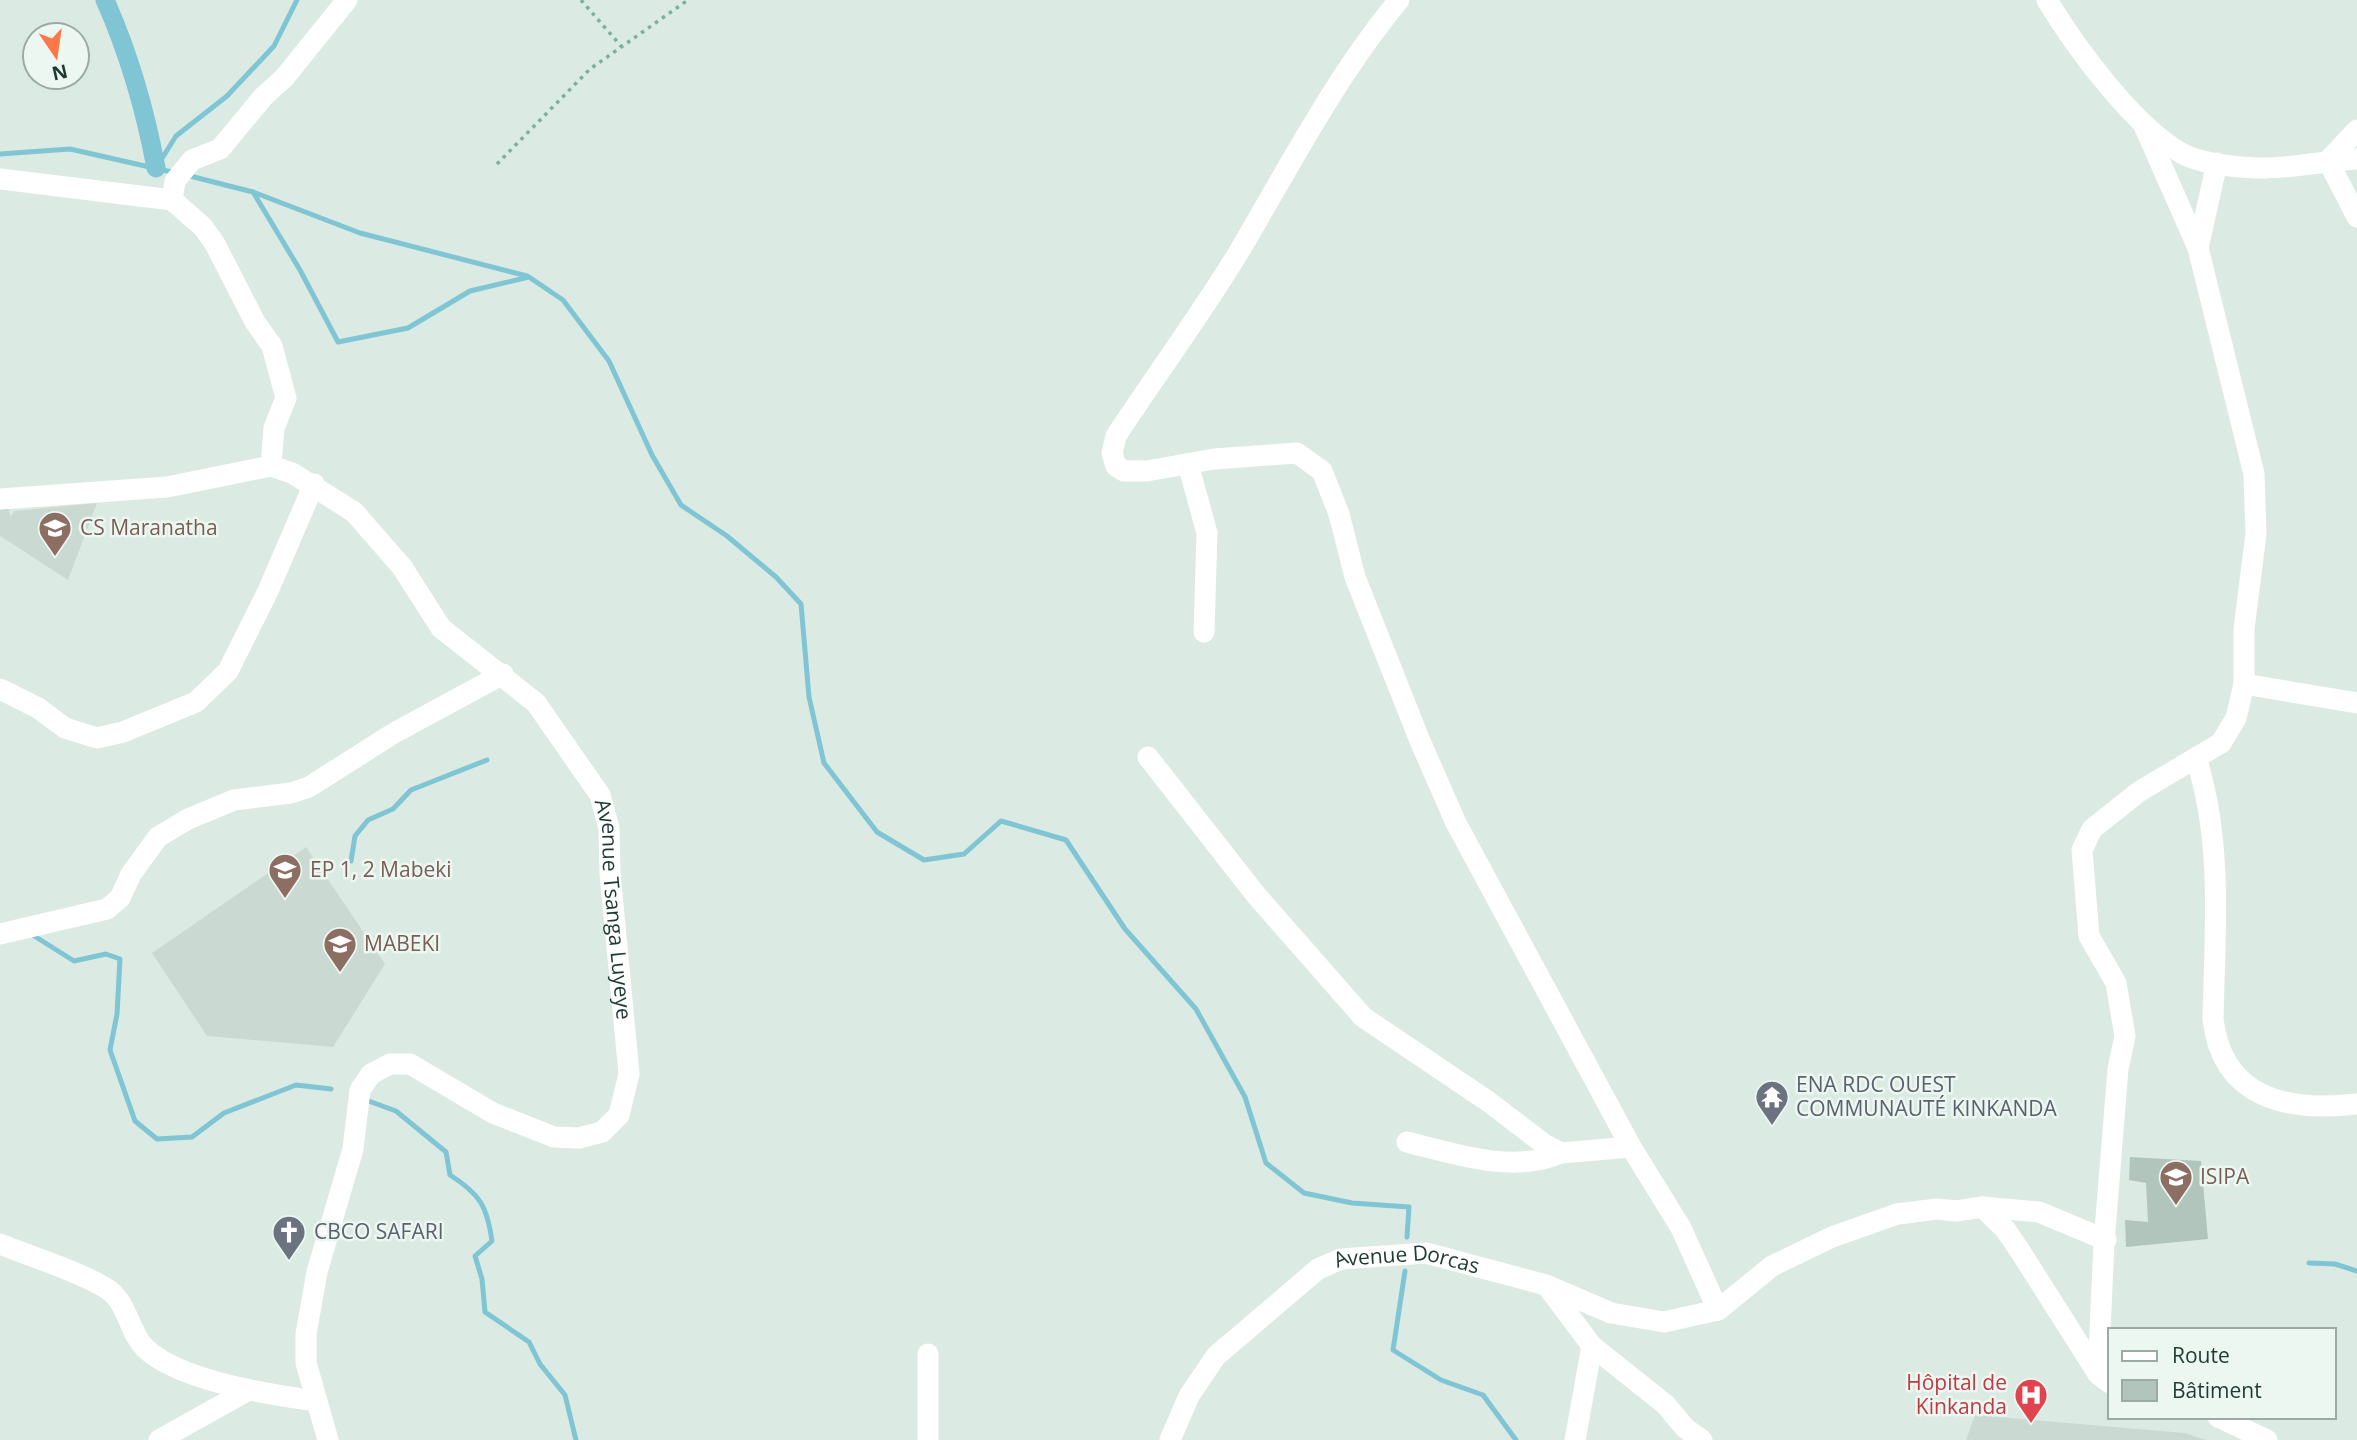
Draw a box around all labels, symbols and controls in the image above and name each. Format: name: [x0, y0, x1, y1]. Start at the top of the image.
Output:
north arrow: [21, 21, 91, 91]
text: N: [49, 58, 70, 87]
school or university icon: CS Maranatha: [36, 509, 74, 558]
place label: CS Maranatha: [80, 513, 218, 541]
street label: Avenue Tsanga Luyeye: [589, 796, 639, 1021]
school or university icon: EP 1, 2 Mabeki: [266, 851, 304, 900]
place label: EP 1, 2 Mabeki: [310, 855, 452, 883]
school or university icon: MABEKI: [321, 925, 359, 974]
place label: MABEKI: [364, 929, 440, 957]
place label: ENA RDC OUEST COMMUNAUTÉ KINKANDA: [1796, 1070, 2057, 1122]
temple icon: ENA RDC OUEST COMMUNAUTÉ KINKANDA: [1753, 1078, 1791, 1127]
school or university icon: ISIPA: [2157, 1158, 2195, 1207]
place label: ISIPA: [2200, 1162, 2250, 1190]
church icon: CBCO SAFARI: [270, 1213, 308, 1262]
place label: CBCO SAFARI: [314, 1217, 444, 1245]
street label: Avenue Dorcas: [1329, 1238, 1483, 1280]
legend: [2108, 1328, 2336, 1419]
text: Route: [2172, 1341, 2230, 1369]
place label: Hôpital de Kinkanda: [1906, 1368, 2007, 1420]
hospital icon: Hôpital de Kinkanda: [2012, 1376, 2050, 1425]
text: Bâtiment: [2172, 1376, 2262, 1404]

